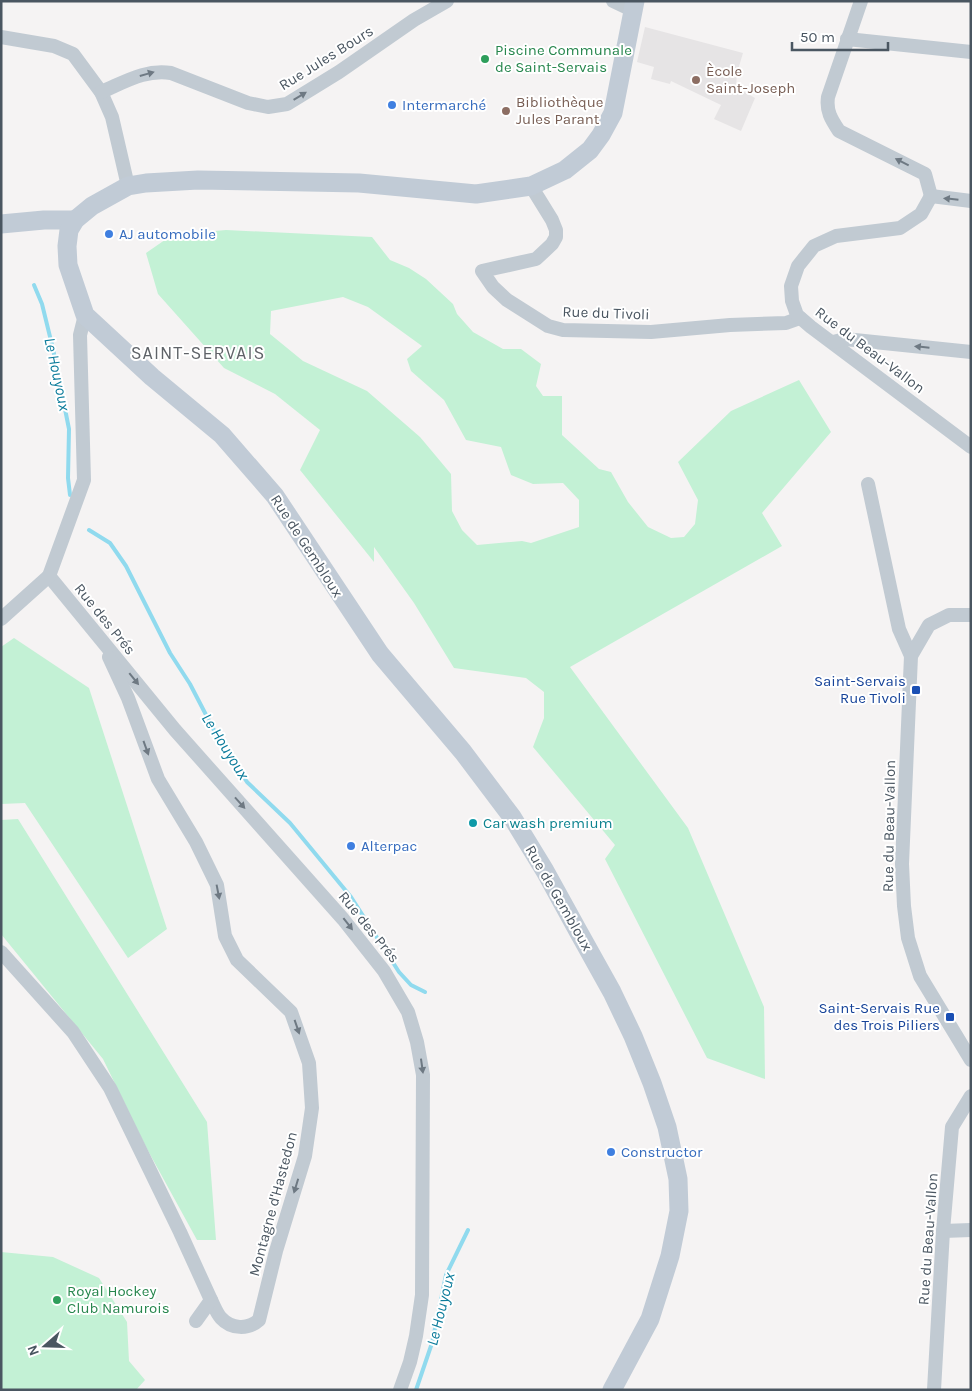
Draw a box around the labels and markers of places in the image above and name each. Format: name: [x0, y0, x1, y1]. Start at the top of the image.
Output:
place label: Piscine Communale de Saint-Servais: [495, 41, 632, 76]
marker: Piscine Communale de Saint-Servais: [479, 53, 491, 65]
place label: Ècole Saint-Joseph: [706, 62, 795, 97]
marker: Ècole Saint-Joseph: [690, 74, 702, 86]
place label: Bibliothèque Jules Parant: [516, 93, 604, 128]
place label: Intermarché: [402, 96, 486, 114]
marker: Intermarché: [386, 99, 398, 111]
marker: Bibliothèque Jules Parant: [500, 105, 512, 117]
place label: AJ automobile: [119, 225, 216, 243]
marker: AJ automobile: [103, 228, 115, 240]
place label: Saint-Servais Rue Tivoli: [814, 672, 906, 707]
marker: Saint-Servais Rue Tivoli: [910, 684, 922, 696]
place label: Car wash premium: [483, 814, 613, 832]
marker: Car wash premium: [467, 817, 479, 829]
place label: Alterpac: [361, 837, 417, 855]
marker: Alterpac: [345, 840, 357, 852]
place label: Saint-Servais Rue des Trois Piliers: [818, 999, 940, 1034]
marker: Saint-Servais Rue des Trois Piliers: [944, 1011, 956, 1023]
place label: Constructor: [621, 1143, 703, 1161]
marker: Constructor: [605, 1146, 617, 1158]
place label: Royal Hockey Club Namurois: [67, 1282, 170, 1317]
marker: Royal Hockey Club Namurois: [51, 1294, 63, 1306]

